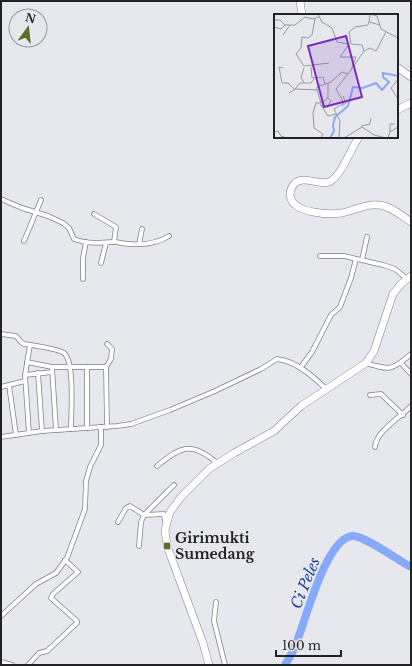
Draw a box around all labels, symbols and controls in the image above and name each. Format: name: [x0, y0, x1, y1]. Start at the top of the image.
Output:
north arrow: [8, 8, 48, 48]
text: N: [24, 10, 38, 27]
inset map: [274, 14, 398, 138]
place label: Girimukti Sumedang: [175, 529, 255, 563]
marker: Girimukti Sumedang: [162, 541, 172, 551]
water label: Ci Peles: [286, 554, 324, 611]
scale bar: [276, 632, 341, 658]
text: 100 m: [282, 638, 321, 653]

